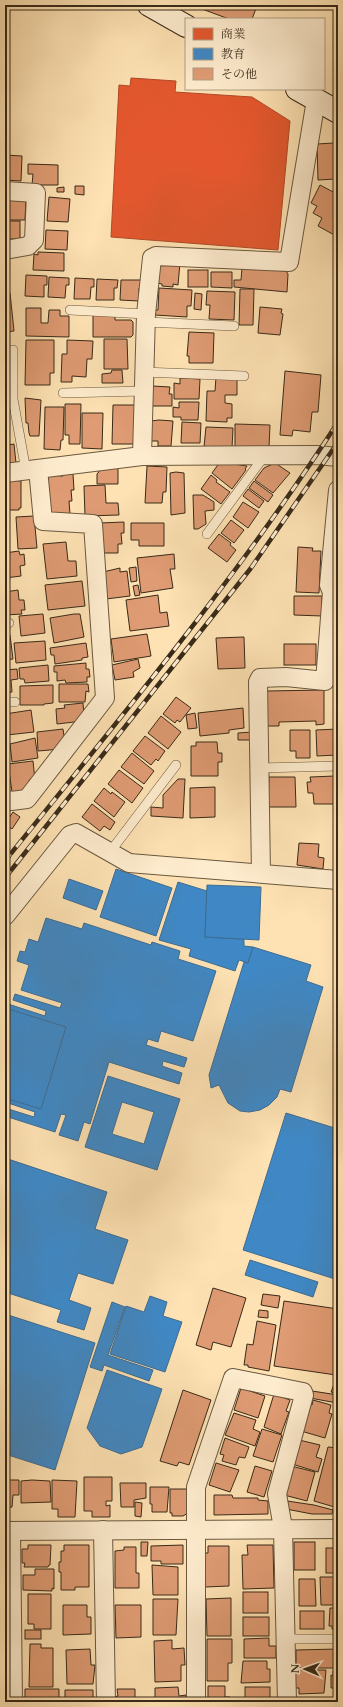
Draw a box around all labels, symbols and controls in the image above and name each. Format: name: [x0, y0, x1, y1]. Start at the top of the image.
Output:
legend: [185, 18, 325, 90]
text: 商業: [221, 26, 245, 42]
text: 教育: [221, 46, 245, 62]
text: その他: [221, 66, 257, 82]
north arrow: [285, 1649, 325, 1689]
text: N: [288, 1663, 303, 1674]

